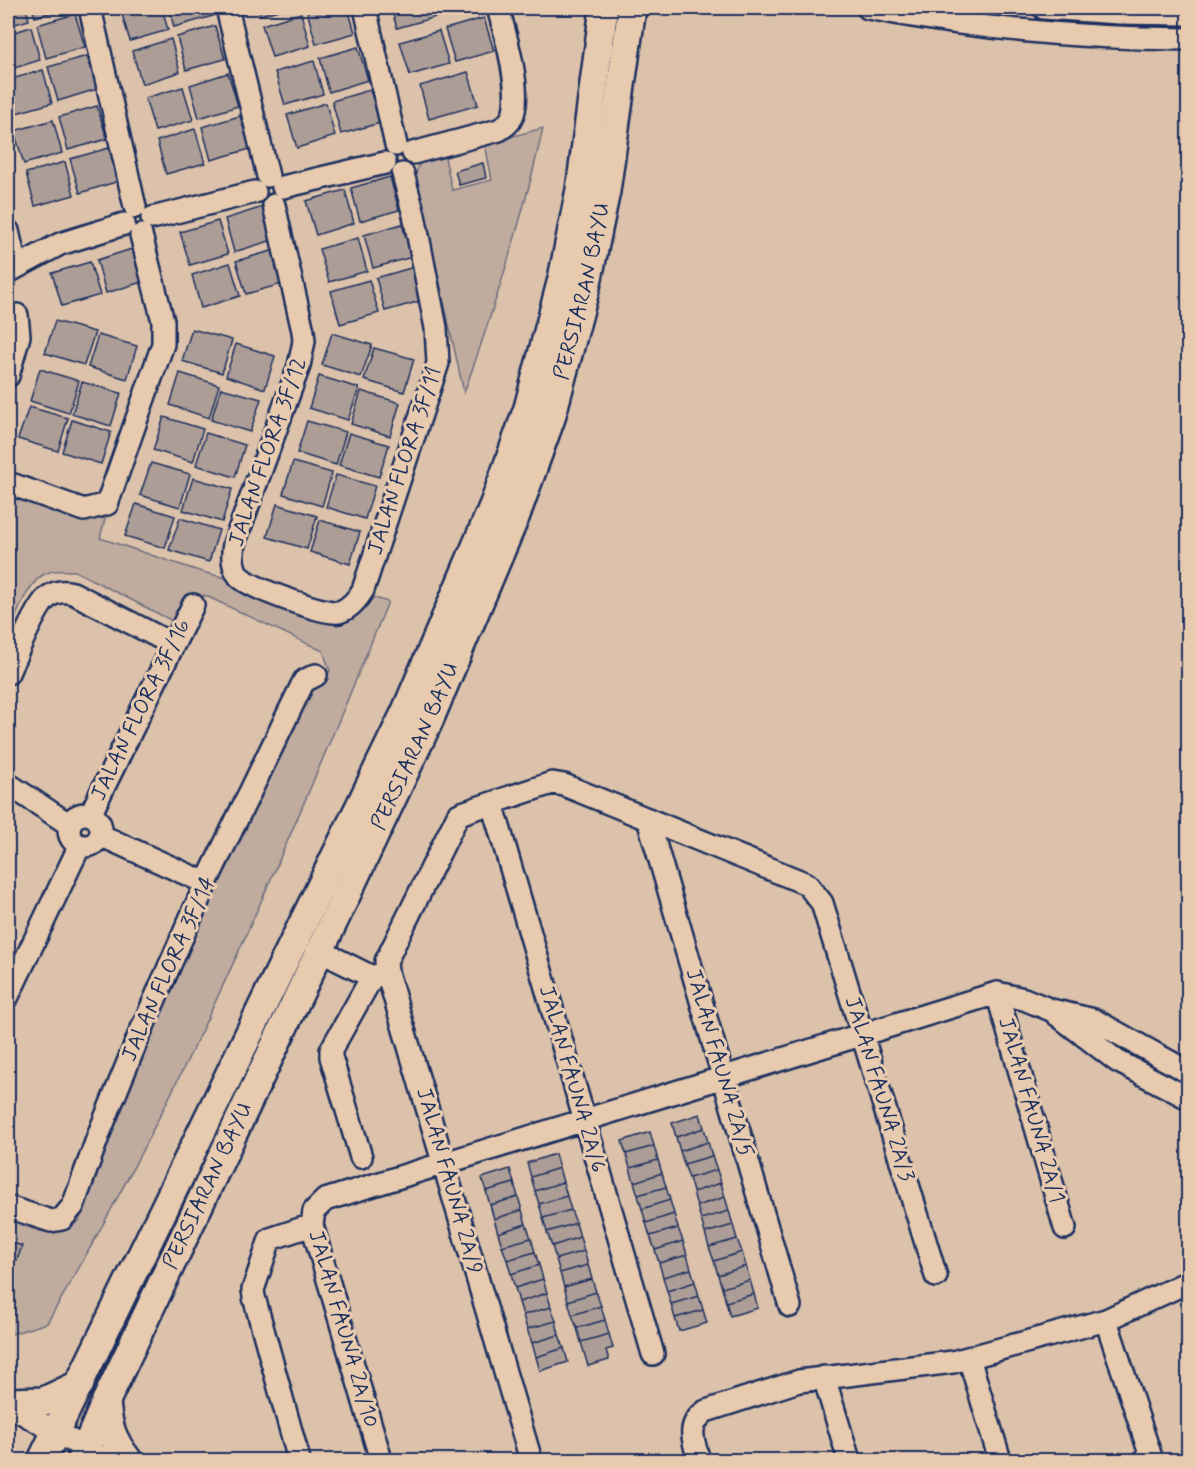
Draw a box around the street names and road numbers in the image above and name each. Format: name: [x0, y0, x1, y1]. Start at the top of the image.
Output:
street label: PERSIARAN BAYU: [548, 201, 617, 383]
street label: JALAN FLORA 3F/12: [222, 354, 314, 550]
street label: JALAN FLORA 3F/11: [361, 363, 449, 559]
street label: JALAN FLORA 3F/16: [85, 615, 197, 805]
street label: PERSIARAN BAYU: [365, 659, 466, 835]
street label: JALAN FLORA 3F/14: [116, 872, 222, 1066]
street label: JALAN FAUNA 2A/5: [679, 965, 759, 1161]
street label: JALAN FAUNA 2A/6: [532, 982, 612, 1176]
street label: JALAN FAUNA 2A/3: [838, 993, 920, 1185]
street label: JALAN FAUNA 2A/1: [991, 1014, 1071, 1206]
street label: JALAN FAUNA 2A/9: [409, 1084, 489, 1278]
street label: PERSIARAN BAYU: [157, 1098, 260, 1274]
street label: JALAN FAUNA 2A/10: [301, 1227, 385, 1431]

